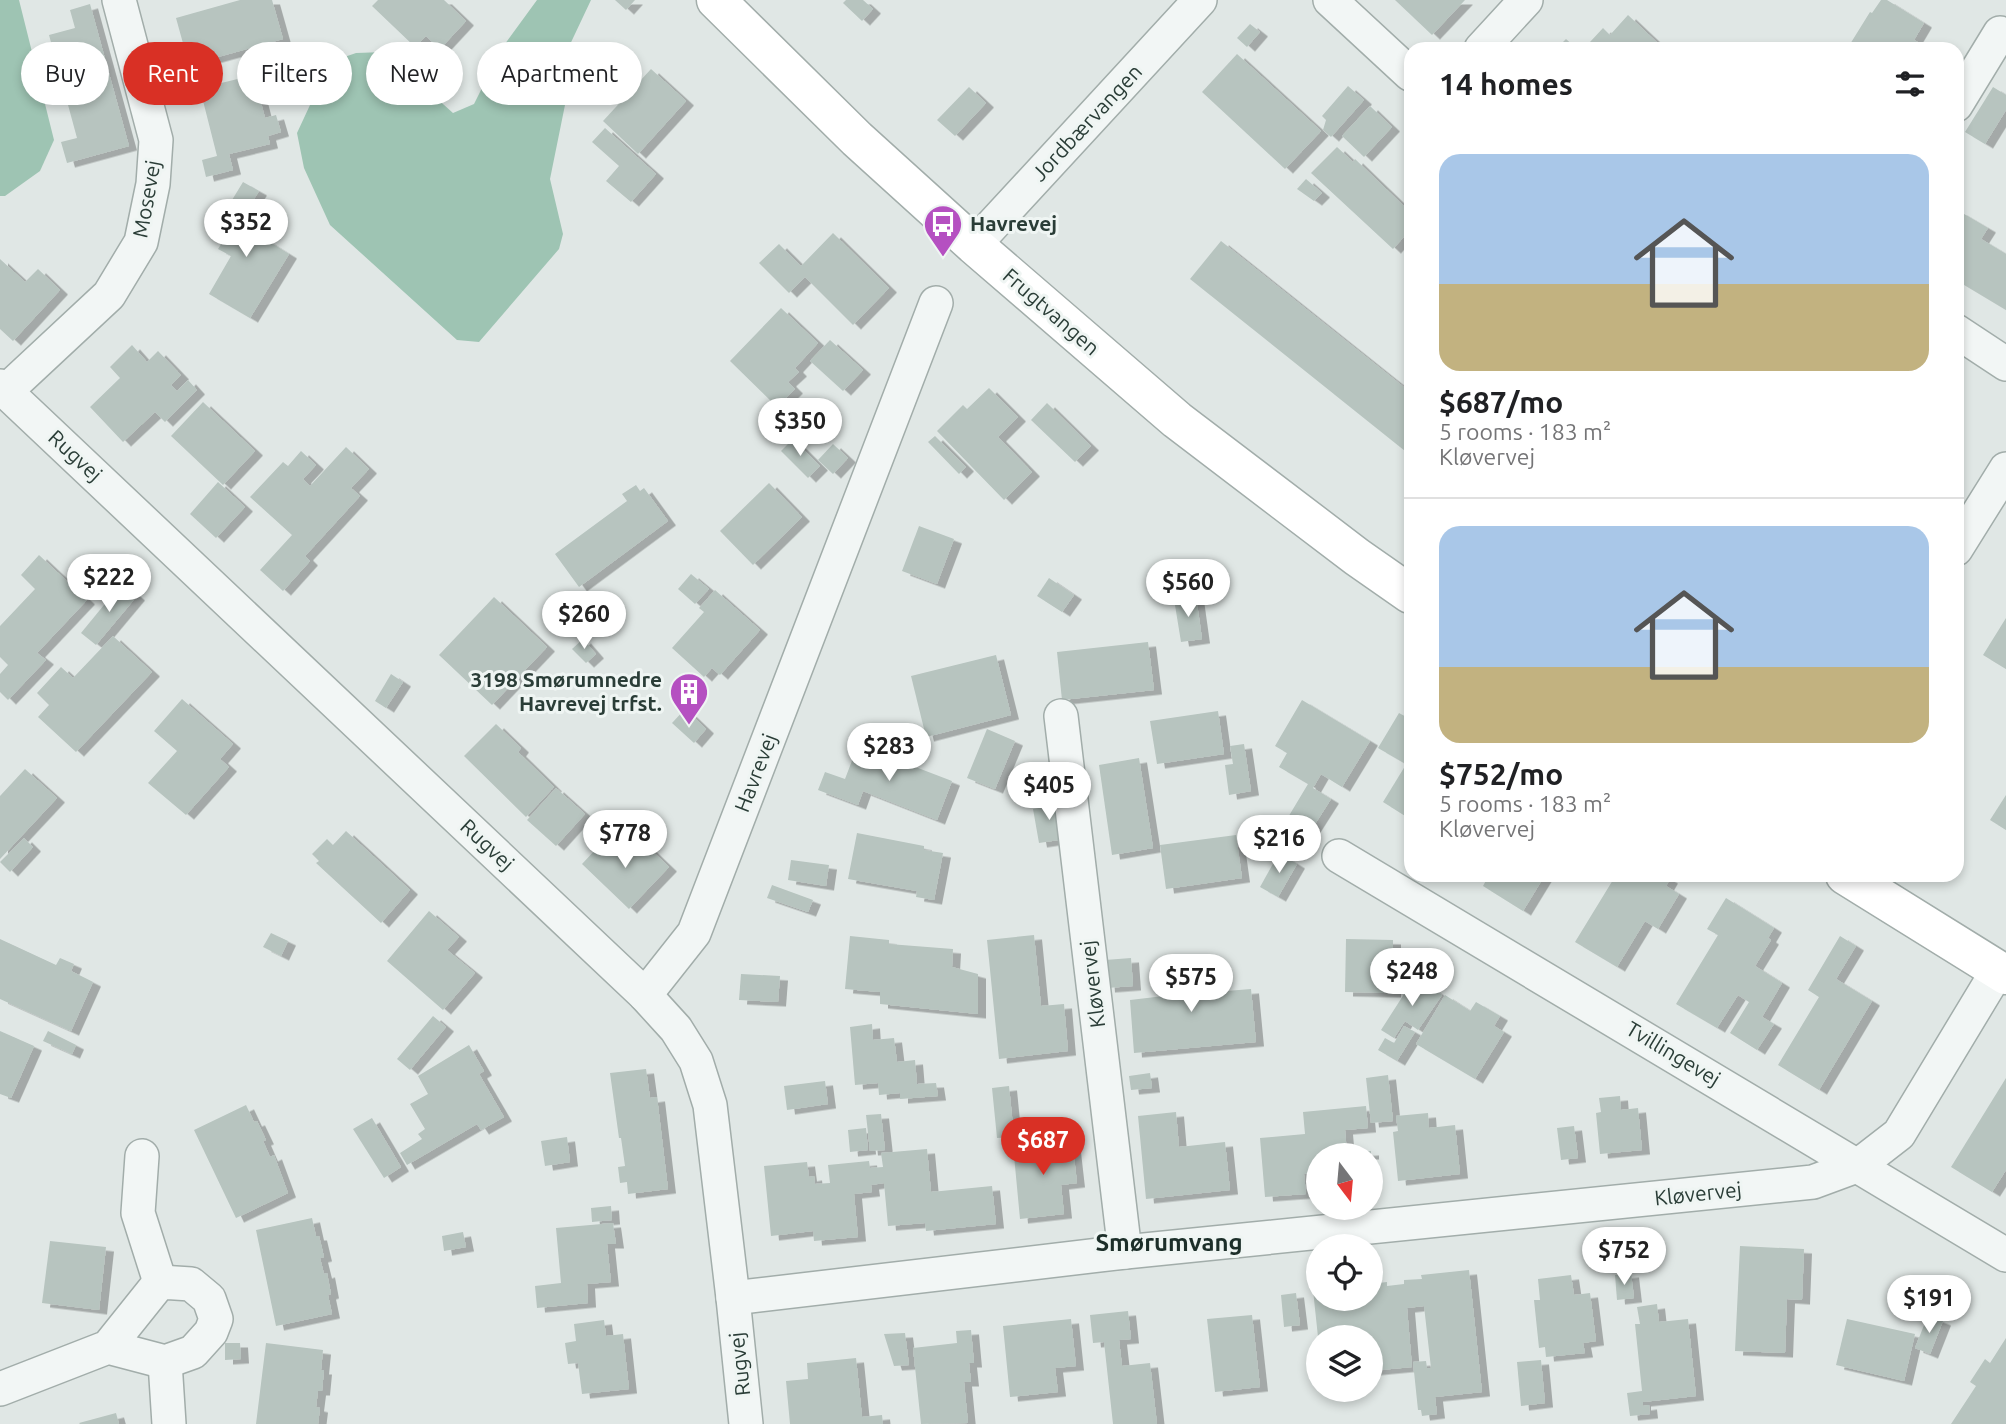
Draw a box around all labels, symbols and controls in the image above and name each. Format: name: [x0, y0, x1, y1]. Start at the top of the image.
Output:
chip: Buy: [21, 42, 109, 105]
chip: Rent: [123, 42, 223, 105]
chip: Filters: [237, 42, 352, 105]
chip: New: [366, 42, 463, 105]
chip: Apartment: [477, 42, 642, 105]
street label: Jordbærvangen: [1026, 59, 1146, 185]
icon: filters: [1891, 65, 1929, 103]
text: 14 homes: [1439, 67, 1573, 101]
street label: Mosevej: [127, 158, 165, 239]
pin: $352: [205, 200, 287, 259]
icon: home: [1621, 200, 1747, 326]
bus stop icon: Havrevej: [922, 203, 964, 258]
text: $352: [220, 209, 272, 234]
place label: Havrevej: [970, 211, 1057, 235]
street label: Frugtvangen: [999, 263, 1105, 360]
text: $687/mo: [1439, 385, 1563, 419]
pin: $350: [759, 398, 841, 458]
text: $350: [774, 408, 826, 433]
text: 5 rooms · 183 m²: [1439, 419, 1611, 444]
street label: Rugvej: [44, 425, 107, 486]
text: Kløvervej: [1439, 444, 1535, 469]
pin: $222: [68, 554, 150, 614]
pin: $560: [1147, 560, 1229, 619]
text: $222: [83, 564, 135, 589]
text: $560: [1162, 569, 1214, 594]
icon: home: [1621, 572, 1747, 698]
pin: $260: [543, 592, 625, 651]
text: $260: [558, 601, 610, 626]
place label: 3198 Smørumnedre Havrevej trfst.: [470, 667, 662, 715]
building icon: 3198 Smørumnedre Havrevej trfst.: [668, 671, 710, 726]
pin: $283: [848, 724, 930, 783]
street label: Havrevej: [729, 730, 781, 815]
text: $283: [863, 733, 915, 758]
text: $752/mo: [1439, 757, 1563, 791]
pin: $405: [1008, 762, 1090, 822]
text: $405: [1023, 772, 1075, 797]
text: 5 rooms · 183 m²: [1439, 791, 1611, 816]
pin: $778: [584, 810, 666, 870]
street label: Rugvej: [456, 814, 519, 875]
pin: $216: [1238, 816, 1320, 875]
text: Kløvervej: [1439, 816, 1535, 841]
text: $778: [599, 820, 651, 845]
text: $216: [1253, 825, 1305, 850]
street label: Kløvervej: [1075, 939, 1109, 1029]
pin: $248: [1371, 948, 1453, 1008]
pin: $575: [1150, 954, 1232, 1014]
text: $248: [1386, 958, 1438, 983]
text: $575: [1165, 964, 1217, 989]
street label: Tvillingevej: [1622, 1016, 1725, 1091]
pin: $687: [1002, 1118, 1084, 1177]
text: $687: [1017, 1127, 1069, 1152]
north arrow: [1306, 1143, 1382, 1220]
map controls: [1306, 1143, 1383, 1402]
street label: Kløvervej: [1653, 1176, 1743, 1210]
pin: $752: [1583, 1228, 1665, 1287]
district label: Smørumvang: [1095, 1229, 1243, 1256]
button: locate: [1306, 1234, 1383, 1311]
text: $752: [1598, 1237, 1650, 1262]
pin: $191: [1888, 1276, 1970, 1335]
text: $191: [1903, 1285, 1955, 1310]
button: layers: [1306, 1325, 1383, 1402]
street label: Rugvej: [724, 1331, 754, 1397]

